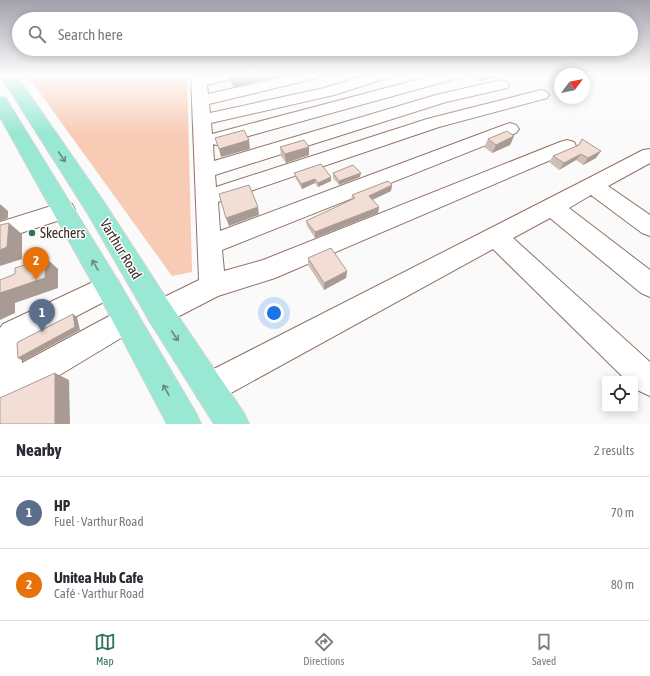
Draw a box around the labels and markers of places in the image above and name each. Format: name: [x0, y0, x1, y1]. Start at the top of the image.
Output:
place label: Skechers: [40, 225, 86, 241]
marker: Skechers: [27, 228, 37, 238]
pin: 2: [23, 247, 49, 280]
pin: 1: [29, 299, 55, 332]

